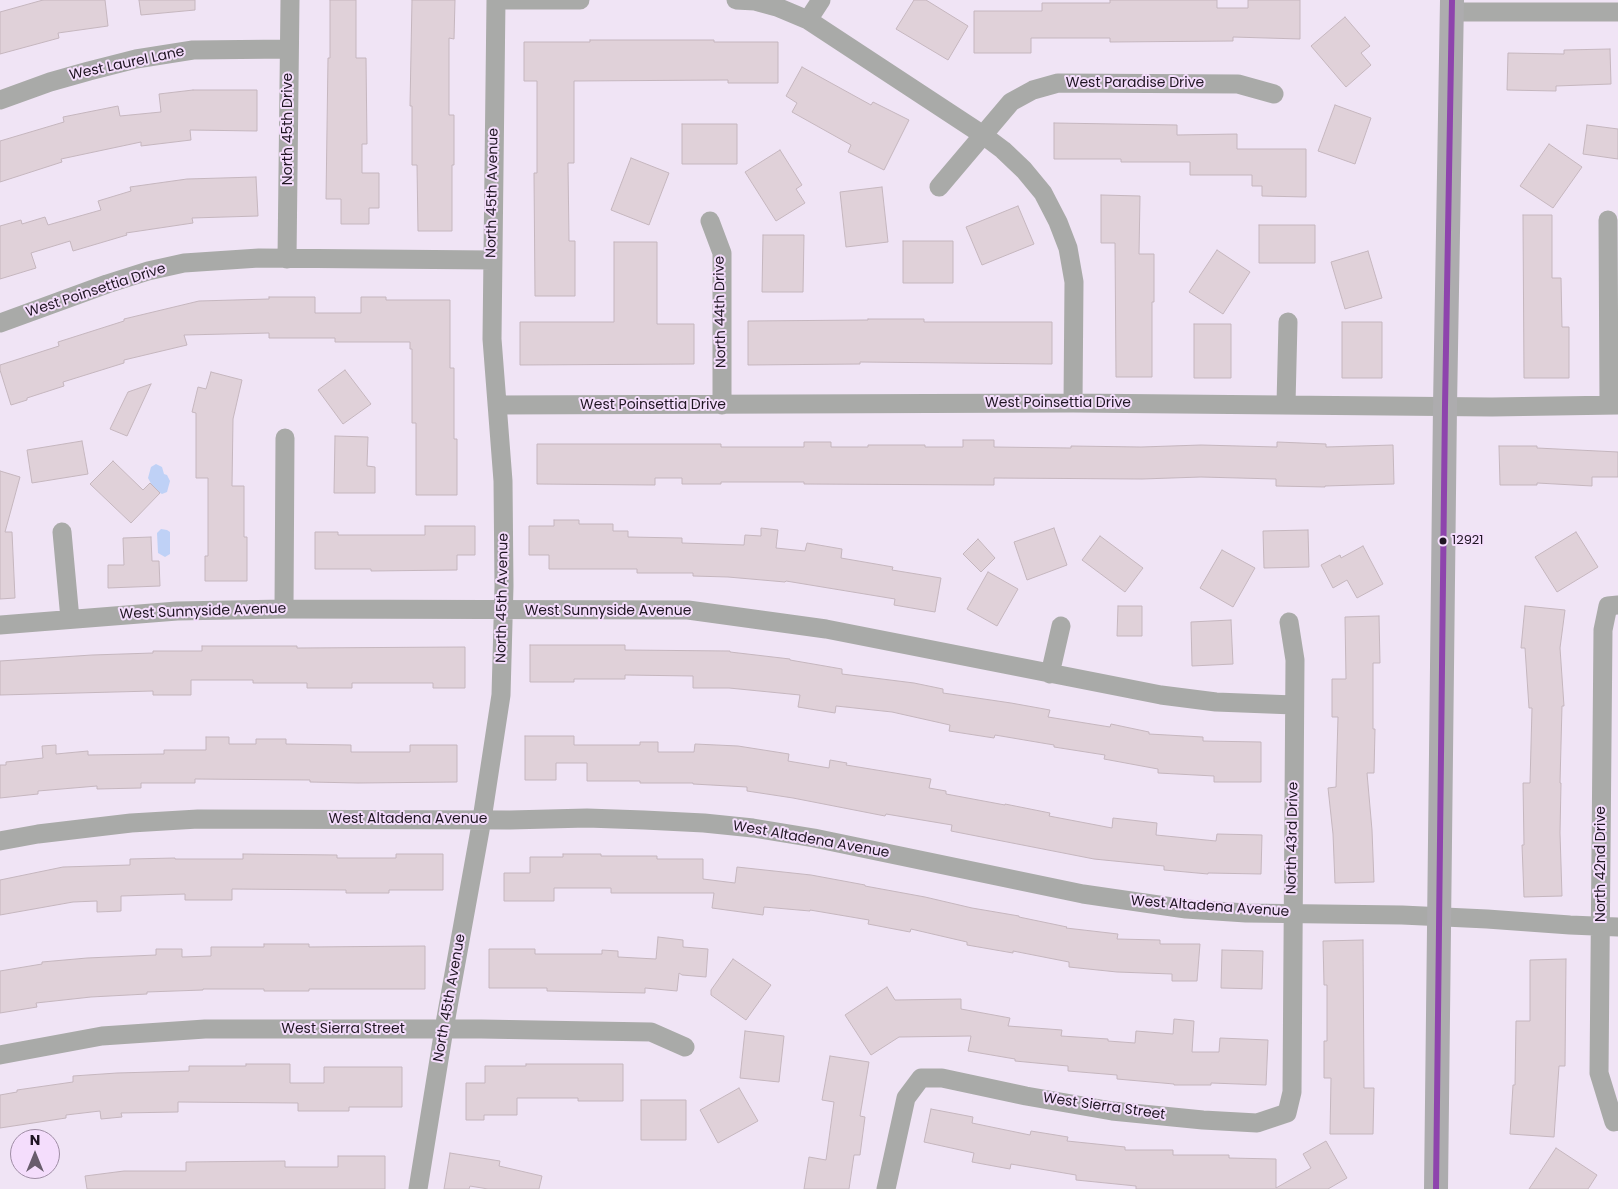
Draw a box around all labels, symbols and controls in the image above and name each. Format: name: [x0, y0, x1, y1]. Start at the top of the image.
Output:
street label: West Laurel Lane: [68, 44, 186, 84]
street label: North 45th Drive: [280, 73, 296, 185]
street label: West Paradise Drive: [1066, 75, 1204, 91]
street label: North 45th Avenue: [483, 128, 503, 258]
street label: North 44th Drive: [712, 256, 730, 368]
street label: West Poinsettia Drive: [24, 260, 168, 322]
street label: West Poinsettia Drive: [985, 395, 1131, 411]
street label: West Poinsettia Drive: [580, 397, 726, 413]
street label: North 45th Avenue: [493, 533, 513, 663]
place label: 12921: [1452, 533, 1483, 549]
marker: 12921: [1438, 536, 1448, 546]
street label: West Sunnyside Avenue: [119, 601, 287, 623]
street label: West Sunnyside Avenue: [525, 603, 691, 619]
street label: North 43rd Drive: [1284, 782, 1302, 894]
street label: North 42nd Drive: [1593, 806, 1609, 922]
street label: West Altadena Avenue: [329, 811, 487, 827]
street label: West Altadena Avenue: [731, 818, 891, 862]
street label: West Altadena Avenue: [1130, 893, 1290, 921]
street label: North 45th Avenue: [430, 933, 470, 1063]
street label: West Sierra Street: [281, 1021, 405, 1037]
street label: West Sierra Street: [1042, 1090, 1166, 1124]
north arrow: [10, 1129, 60, 1179]
text: N: [30, 1130, 40, 1150]

